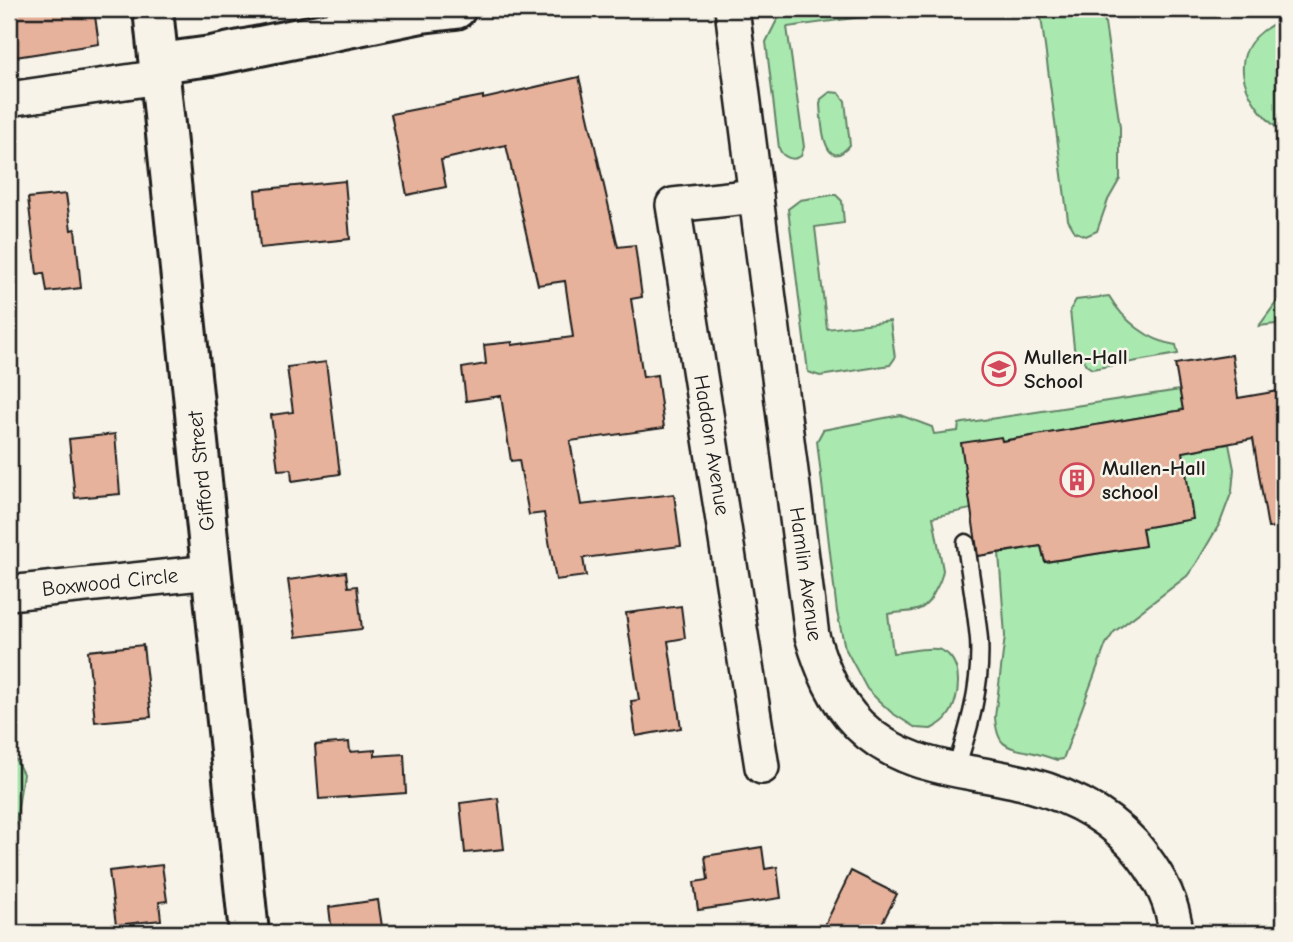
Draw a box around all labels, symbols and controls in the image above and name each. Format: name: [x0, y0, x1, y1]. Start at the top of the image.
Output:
place label: Mullen-Hall School: [1024, 345, 1128, 393]
school or university icon: Mullen-Hall School: [980, 350, 1018, 388]
street label: Haddon Avenue: [689, 373, 735, 517]
street label: Gifford Street: [183, 409, 219, 532]
place label: Mullen-Hall school: [1102, 456, 1206, 504]
building icon: Mullen-Hall school: [1058, 461, 1096, 499]
street label: Hamlin Avenue: [785, 505, 827, 643]
street label: Boxwood Circle: [41, 563, 179, 601]

